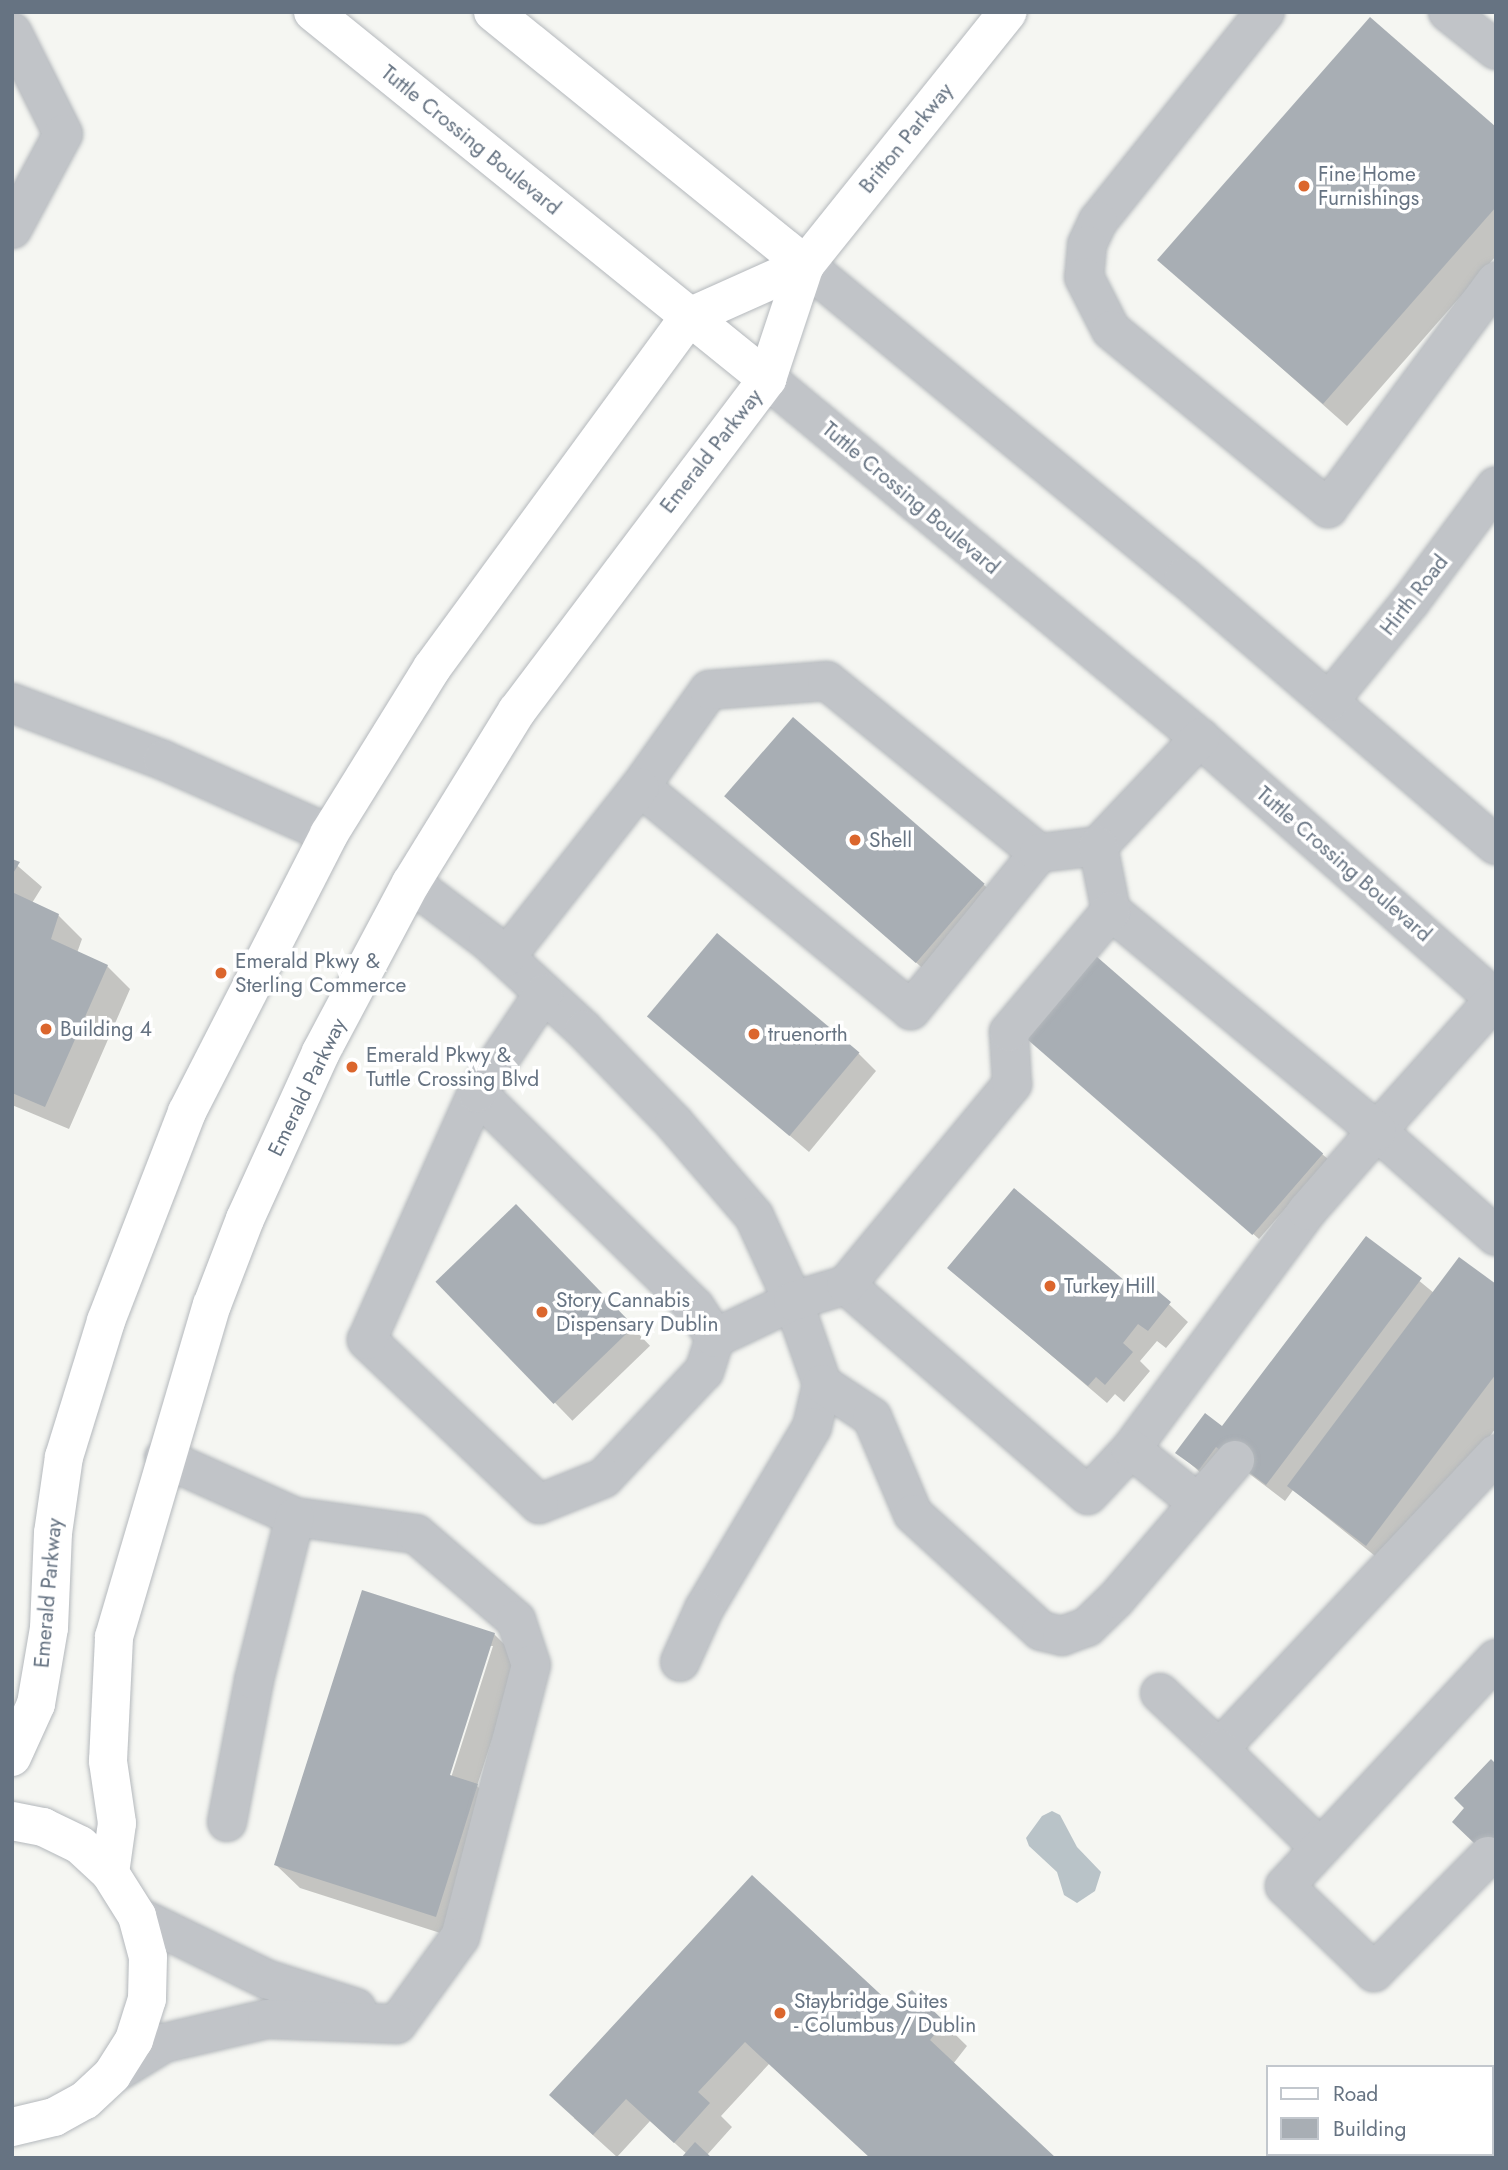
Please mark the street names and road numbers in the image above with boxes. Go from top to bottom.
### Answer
street label: Tuttle Crossing Boulevard [376,60,566,220]
street label: Britton Parkway [854,78,958,198]
street label: Emerald Parkway [655,384,767,518]
street label: Tuttle Crossing Boulevard [817,416,1005,580]
street label: Hirth Road [1375,550,1453,640]
street label: Tuttle Crossing Boulevard [1251,781,1437,947]
street label: Emerald Parkway [263,1014,351,1160]
street label: Emerald Parkway [29,1517,67,1669]

